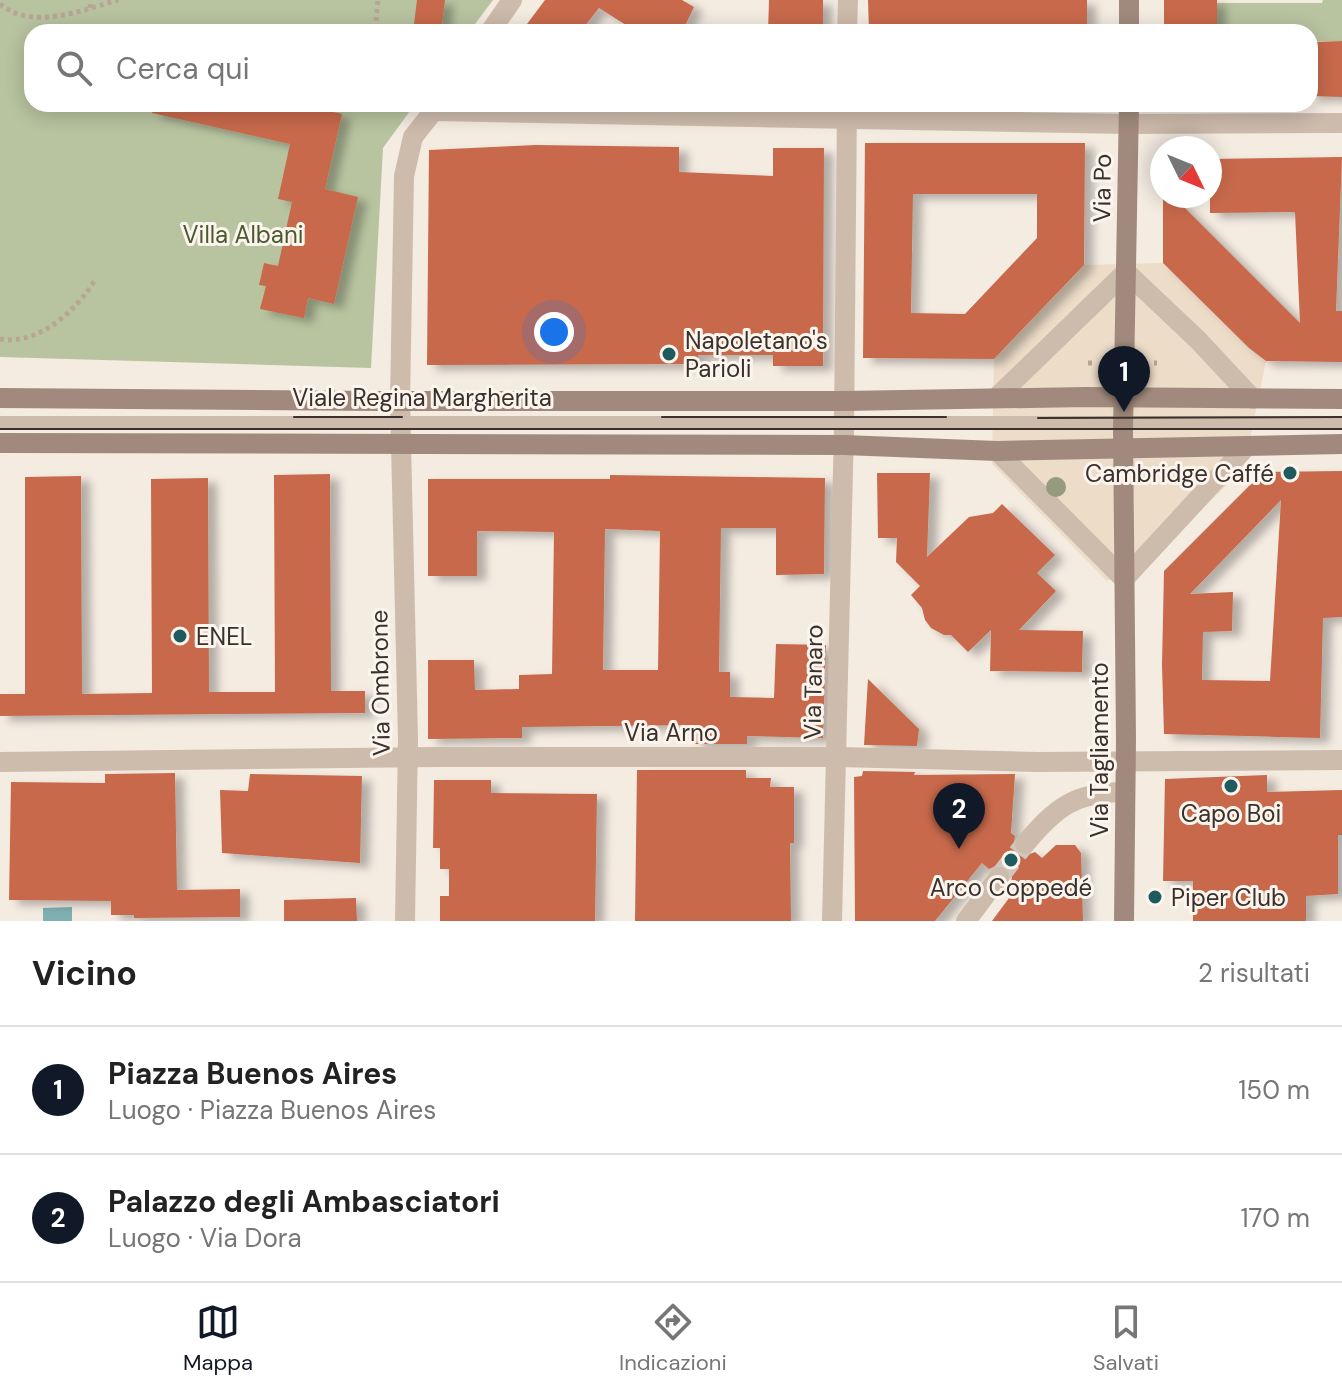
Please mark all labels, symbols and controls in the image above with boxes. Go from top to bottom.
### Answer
search box [24,24,1318,112]
icon: search [52,46,96,90]
text: Cerca qui [116,49,250,88]
north arrow [1150,136,1222,208]
street label: Via Po [1086,153,1118,223]
park label: Villa Albani [183,219,303,250]
your location [534,312,574,352]
place label: Napoletano's Parioli [685,325,828,384]
marker: Napoletano's Parioli [660,345,678,363]
pin: 1 [1098,346,1150,412]
street label: Viale Regina Margherita [292,382,552,413]
place label: Cambridge Caffé [1085,458,1274,489]
marker: Cambridge Caffé [1281,464,1299,482]
street label: Via Ombrone [363,610,397,756]
place label: ENEL [196,621,252,652]
street label: Via Tanaro [796,624,830,740]
marker: ENEL [171,627,189,645]
street label: Via Tagliamento [1084,662,1115,838]
street label: Via Arno [624,717,718,748]
marker: Capo Boi [1222,777,1240,795]
pin: 2 [933,783,985,849]
place label: Capo Boi [1181,798,1281,829]
marker: Arco Coppedé [1002,851,1020,869]
place label: Arco Coppedé [930,872,1092,903]
place label: Piper Club [1171,882,1286,913]
marker: Piper Club [1146,888,1164,906]
text: Vicino [32,951,137,996]
text: 2 risultati [1198,956,1310,990]
text: Piazza Buenos Aires [108,1054,397,1093]
text: 1 [53,1073,63,1107]
text: 150 m [1238,1073,1310,1107]
text: Luogo · Piazza Buenos Aires [108,1093,436,1127]
text: Palazzo degli Ambasciatori [108,1182,500,1221]
text: 2 [50,1201,66,1235]
text: 170 m [1241,1201,1310,1235]
text: Luogo · Via Dora [108,1221,302,1255]
tab: Mappa [183,1300,253,1377]
tab: Indicazioni [619,1300,727,1377]
tab: Salvati [1093,1300,1159,1377]

